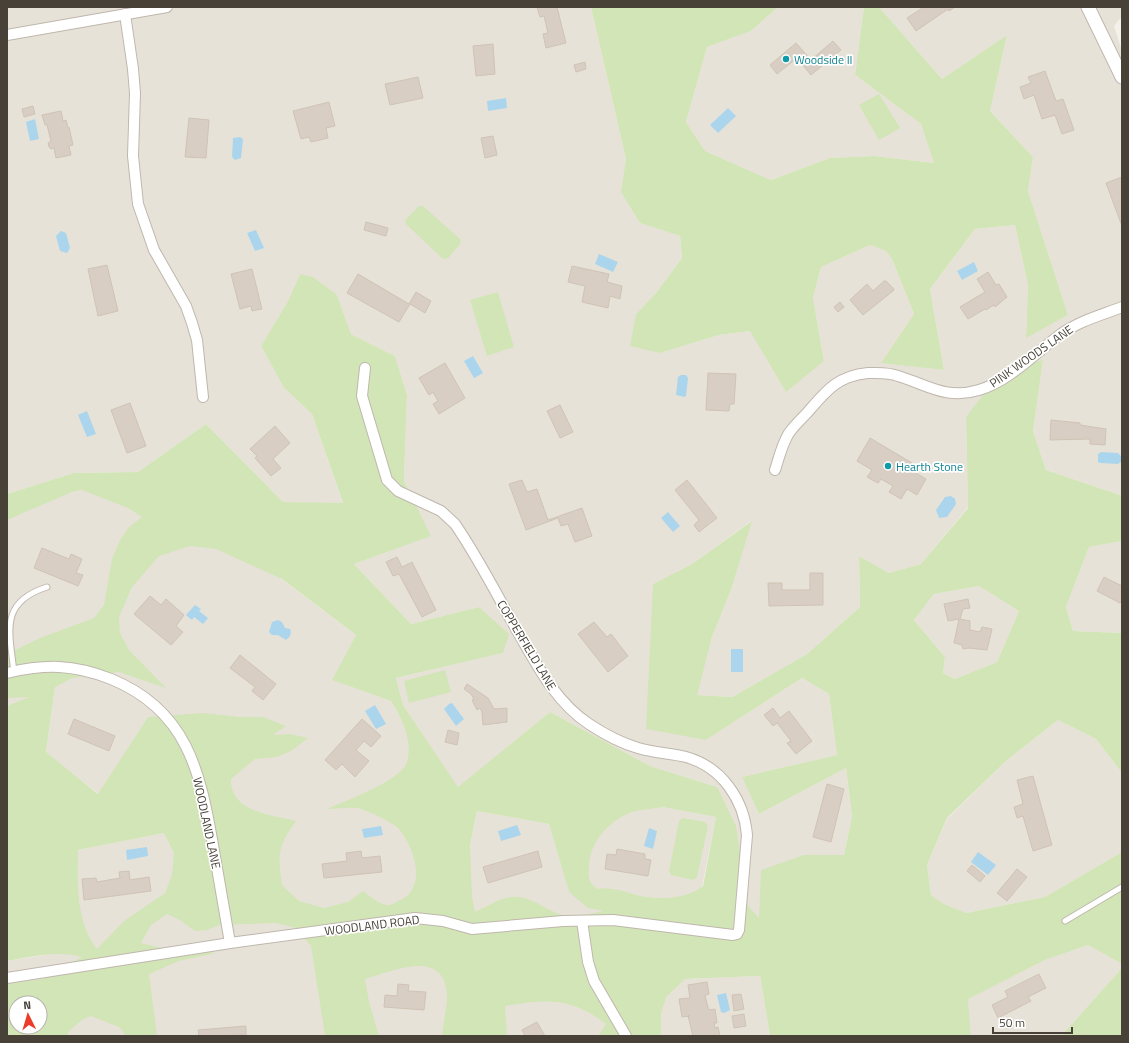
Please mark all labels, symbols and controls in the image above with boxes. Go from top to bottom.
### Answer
place label: Woodside II [794,50,853,69]
marker: Woodside II [781,54,791,64]
street label: PINK WOODS LANE [985,320,1077,392]
place label: Hearth Stone [896,457,963,476]
marker: Hearth Stone [883,461,893,471]
street label: COPPERFIELD LANE [493,596,562,694]
street label: WOODLAND LANE [188,775,226,871]
street label: WOODLAND ROAD [323,910,421,940]
north arrow [8,995,48,1035]
text: N [23,997,32,1013]
scale bar [993,1009,1072,1035]
text: 50 m [999,1013,1025,1032]

